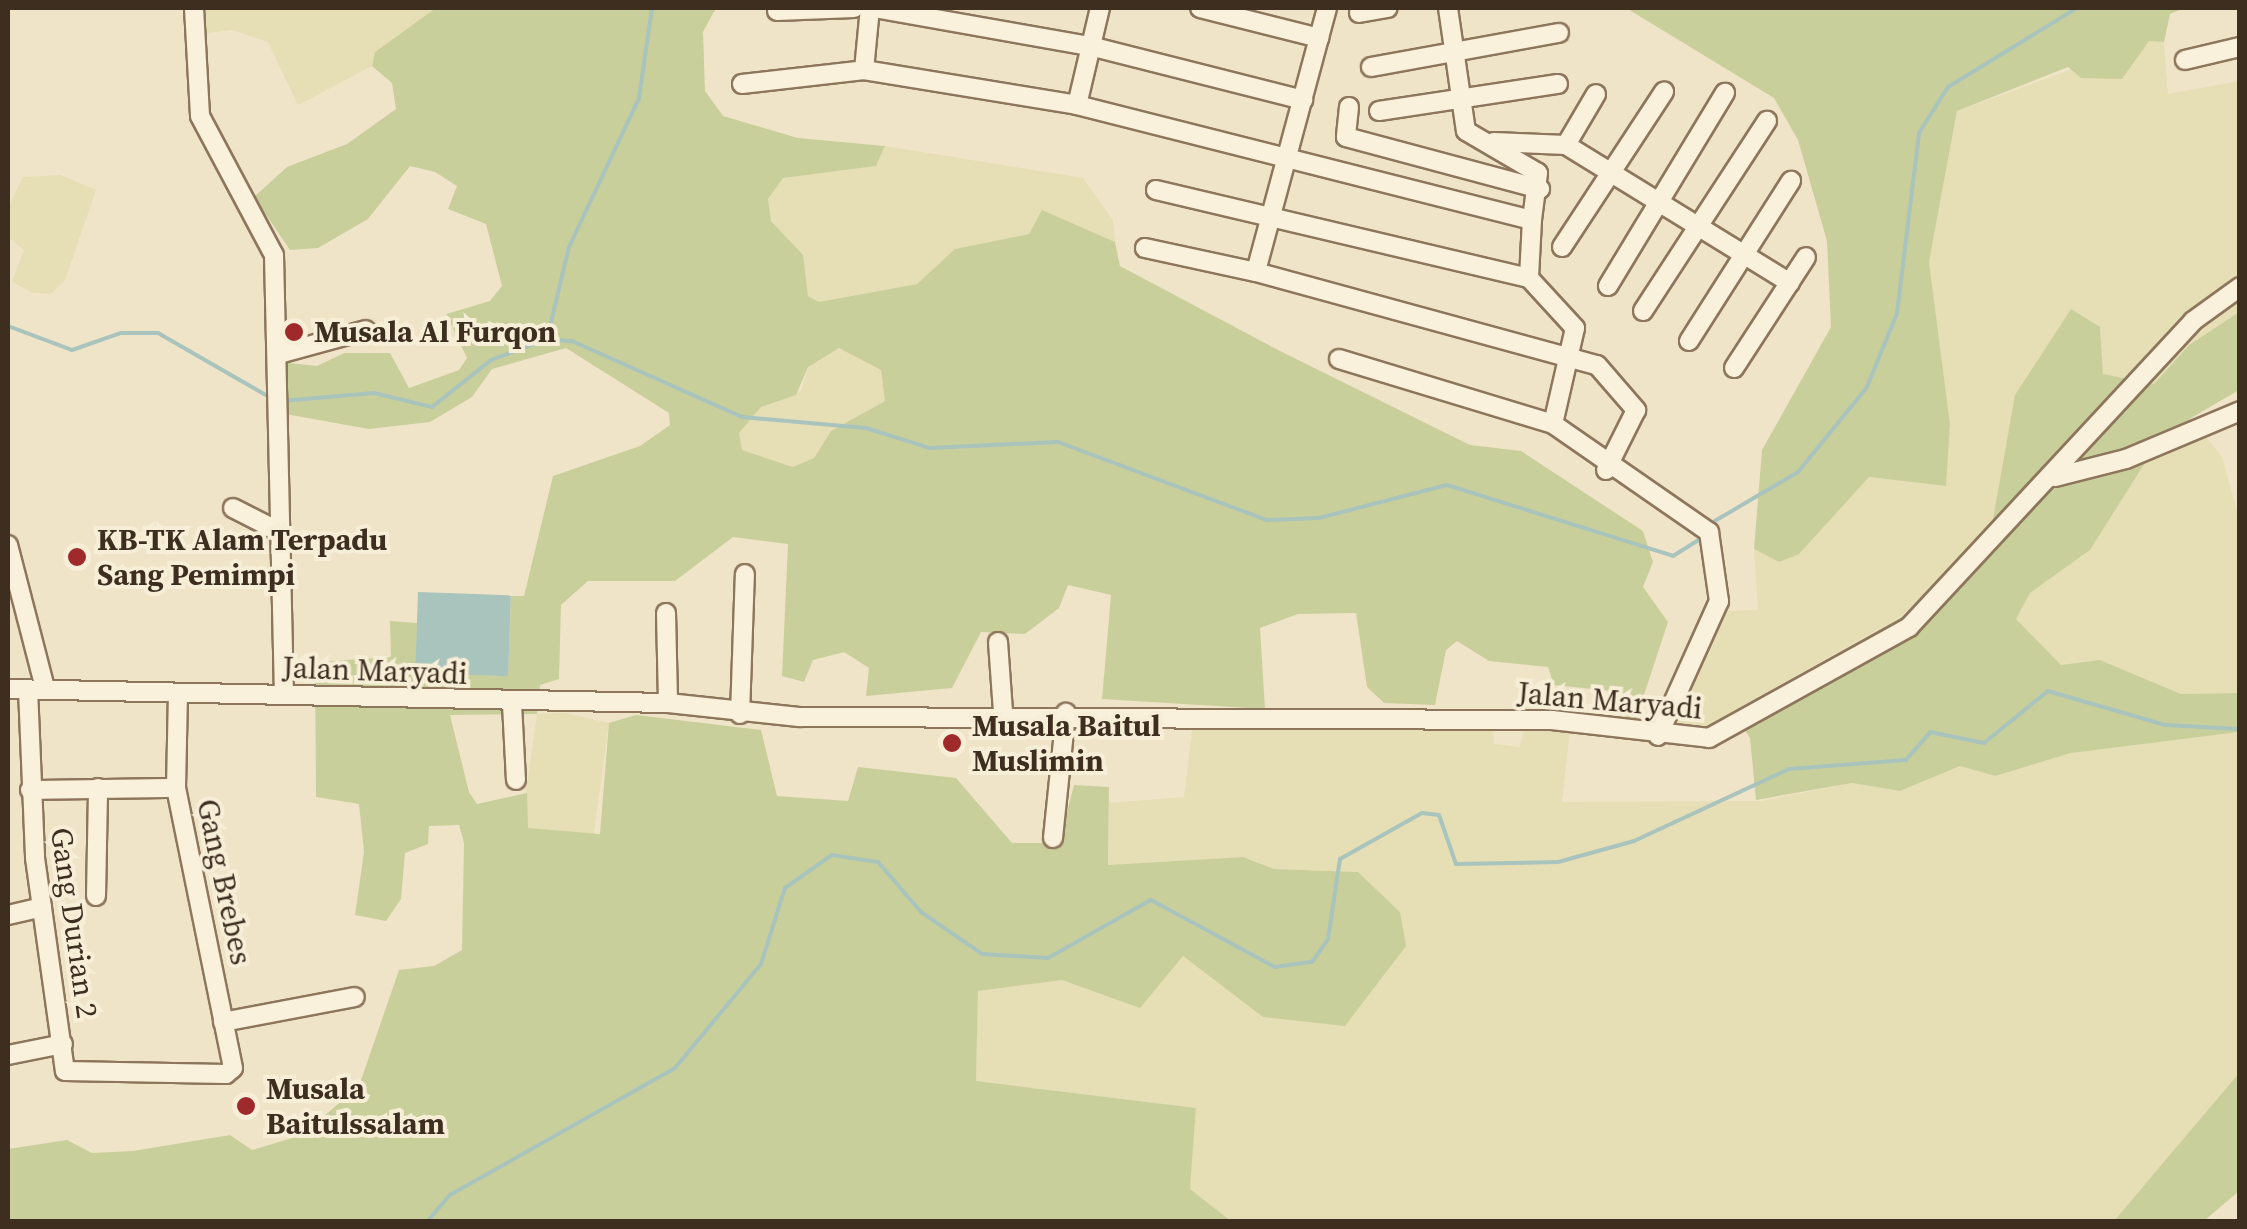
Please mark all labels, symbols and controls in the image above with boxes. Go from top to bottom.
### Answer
place label: Musala Al Furqon [314,314,556,350]
marker: Musala Al Furqon [283,321,305,343]
place label: KB-TK Alam Terpadu Sang Pemimpi [97,522,387,592]
marker: KB-TK Alam Terpadu Sang Pemimpi [66,546,88,568]
street label: Jalan Maryadi [282,650,468,692]
street label: Jalan Maryadi [1516,675,1704,727]
place label: Musala Baitul Muslimin [972,708,1161,778]
marker: Musala Baitul Muslimin [941,732,963,754]
street label: Gang Brebes [189,796,259,968]
street label: Gang Durian 2 [43,825,105,1021]
place label: Musala Baitulssalam [266,1071,445,1142]
marker: Musala Baitulssalam [235,1095,257,1117]

